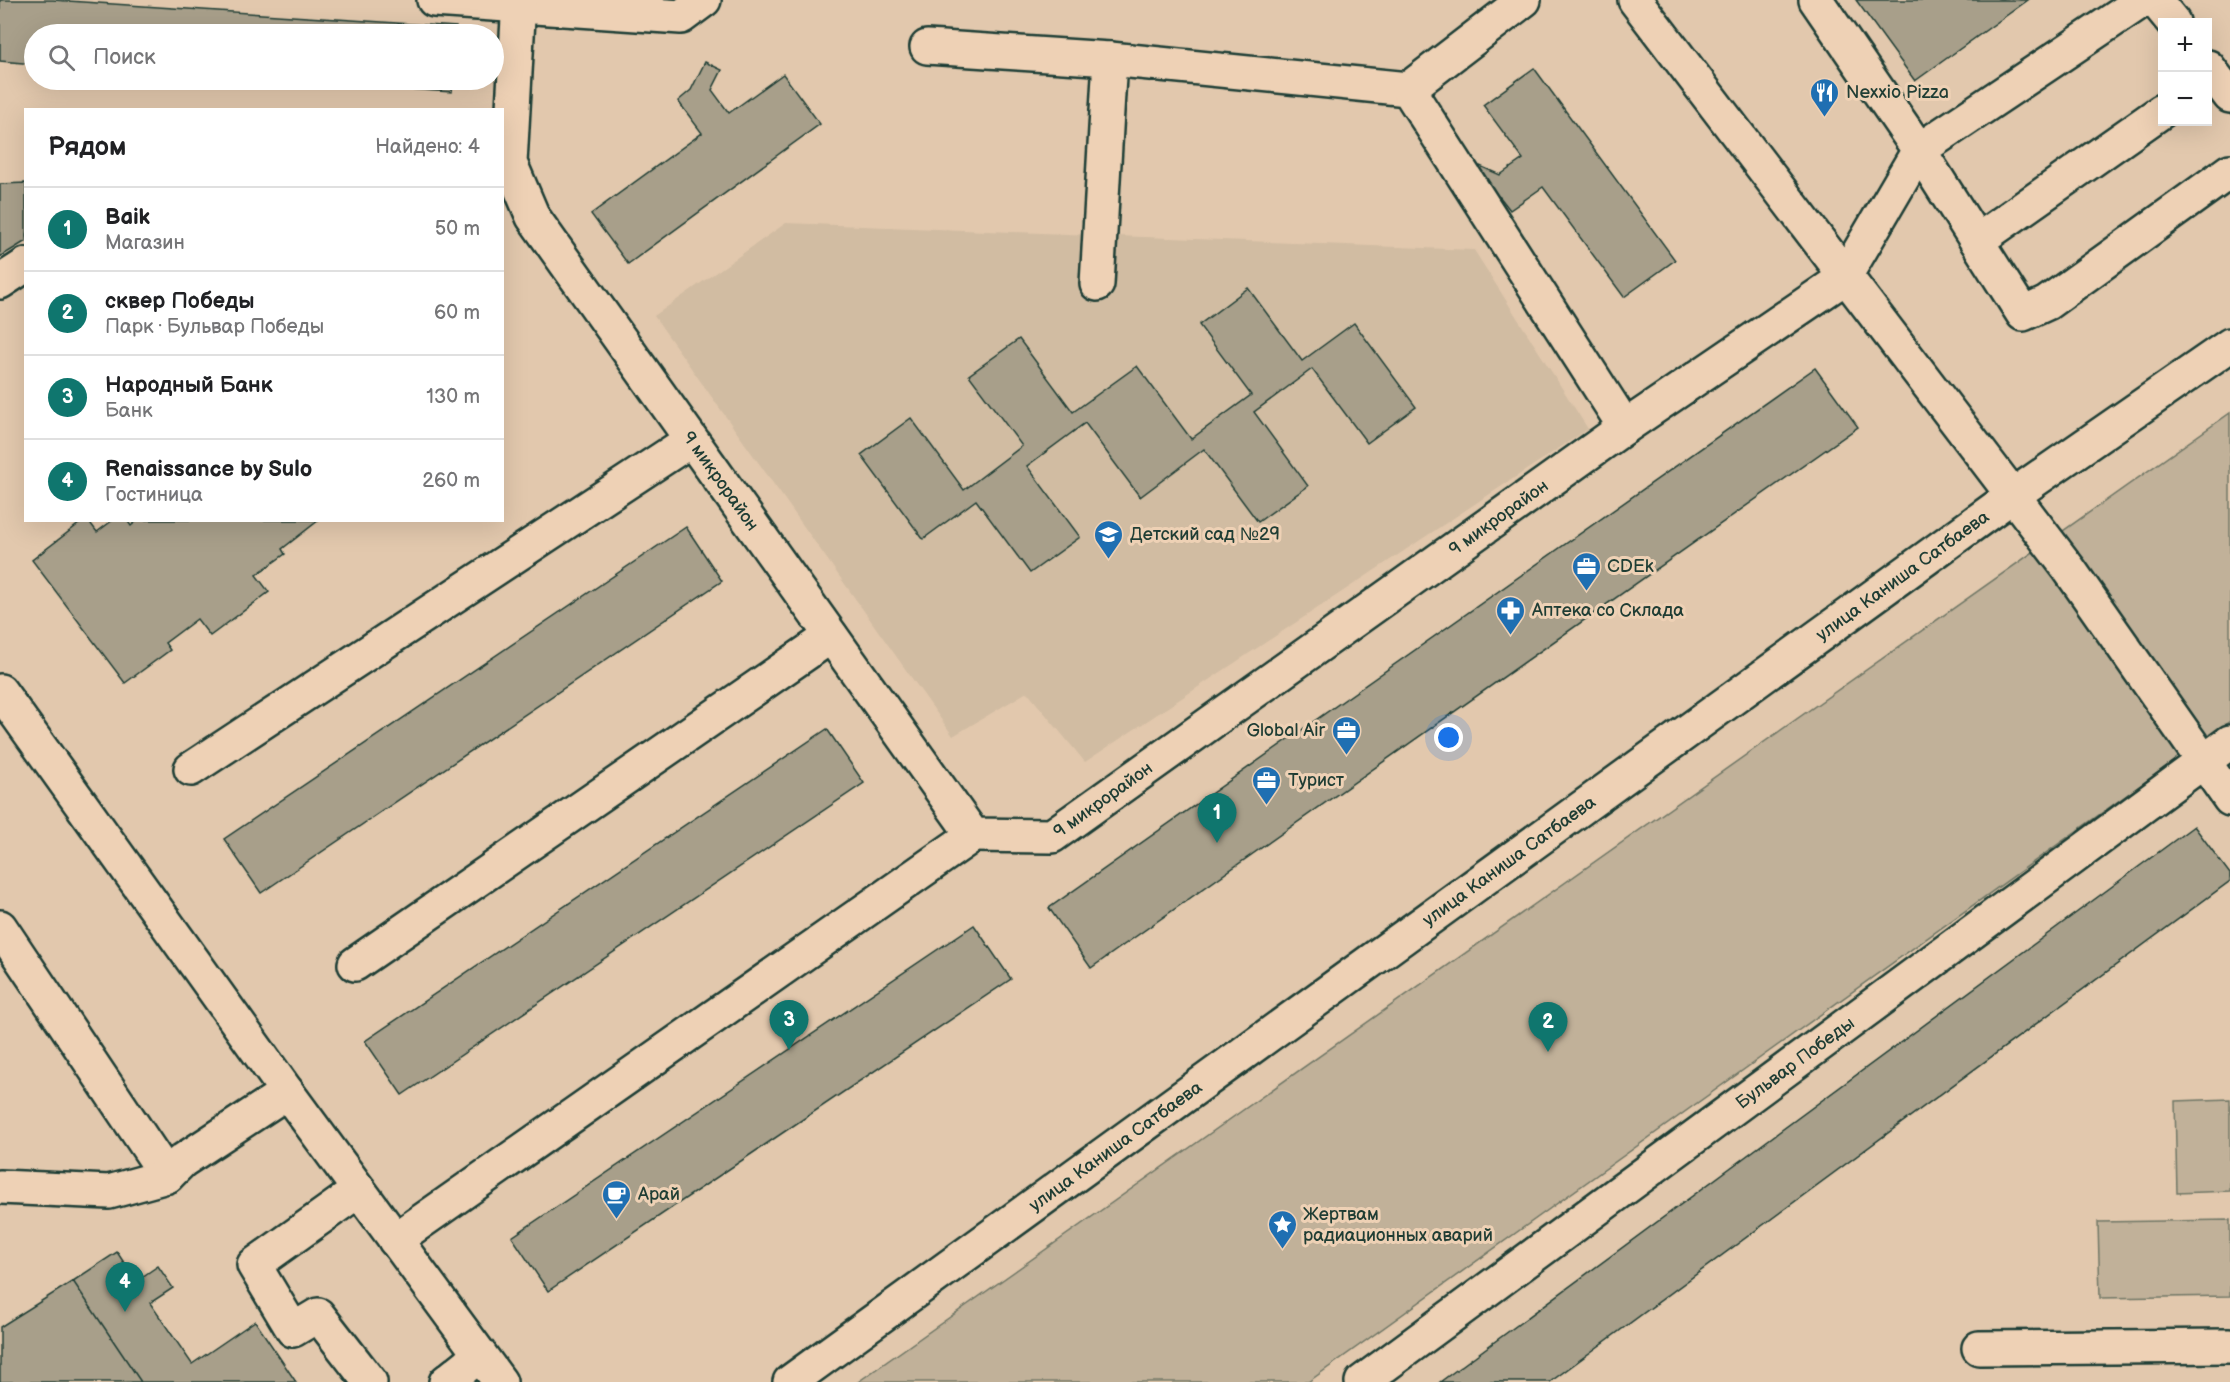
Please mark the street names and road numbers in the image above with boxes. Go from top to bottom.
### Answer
street label: 9 микрорайон [678,428,763,535]
street label: 9 микрорайон [1445,475,1552,560]
street label: улица Каниша Сатбаева [1812,506,1994,646]
street label: 9 микрорайон [1049,758,1157,843]
street label: улица Каниша Сатбаева [1419,791,1600,931]
street label: Бульвар Победы [1732,1013,1859,1114]
street label: улица Каниша Сатбаева [1025,1077,1207,1216]

